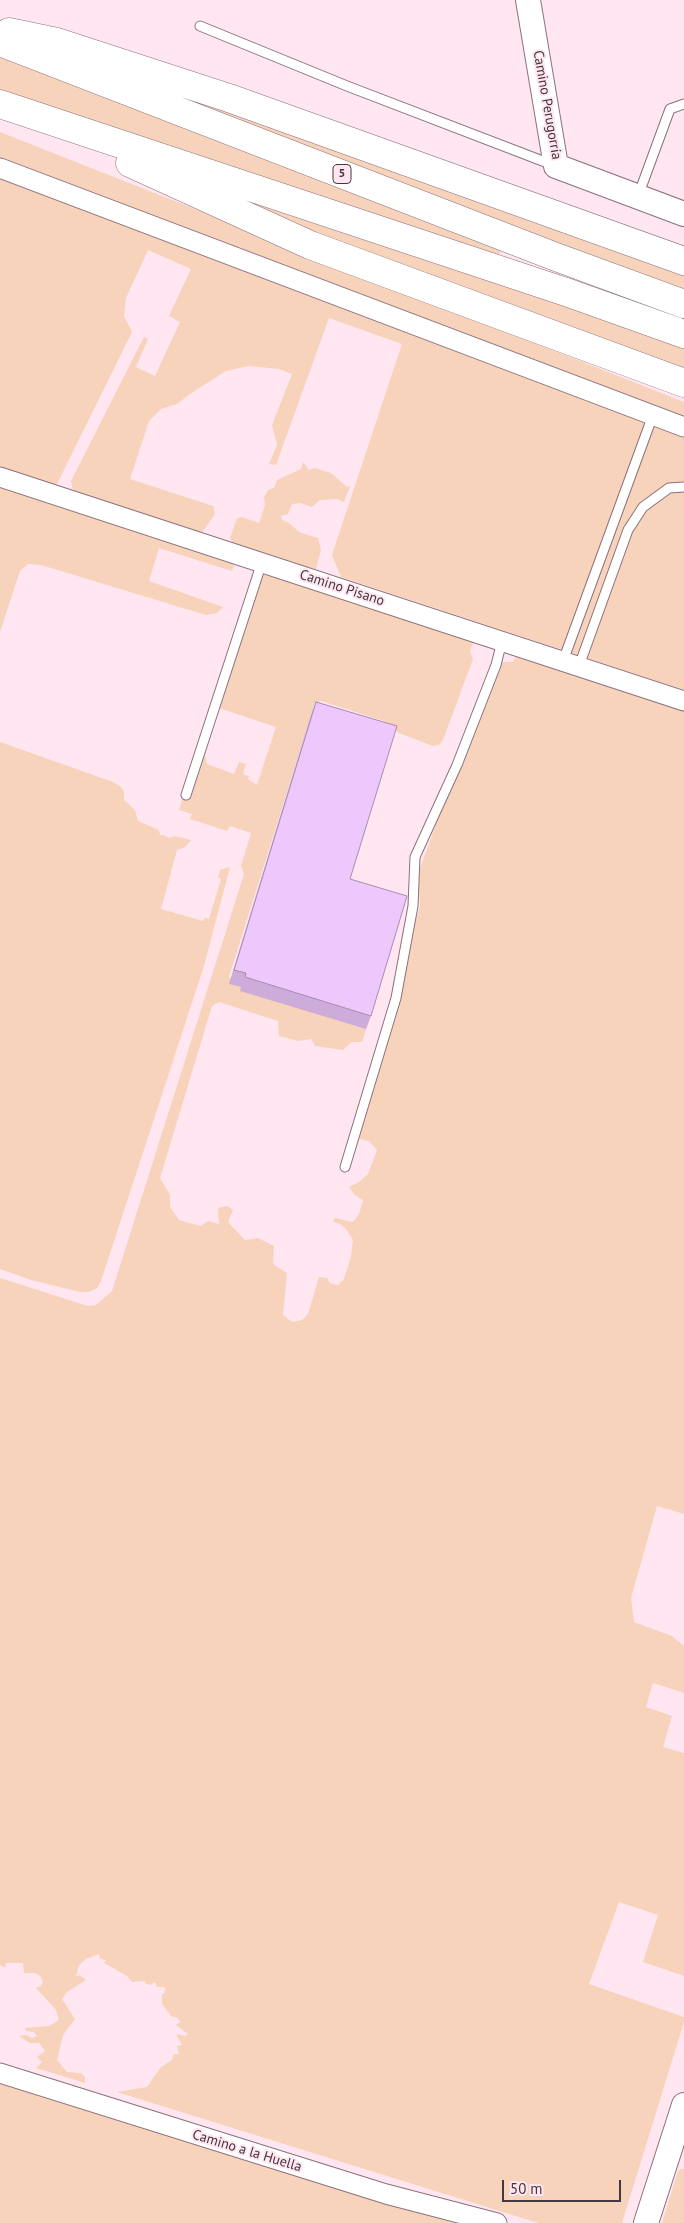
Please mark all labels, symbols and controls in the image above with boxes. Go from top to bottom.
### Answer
street label: Camino Perugorría [529,49,565,161]
road number: 5 [333,164,351,183]
street label: Camino Pisano [297,566,387,610]
street label: Camino a la Huella [190,2126,304,2176]
scale bar [504,2170,623,2202]
text: 50 m [510,2179,543,2198]

